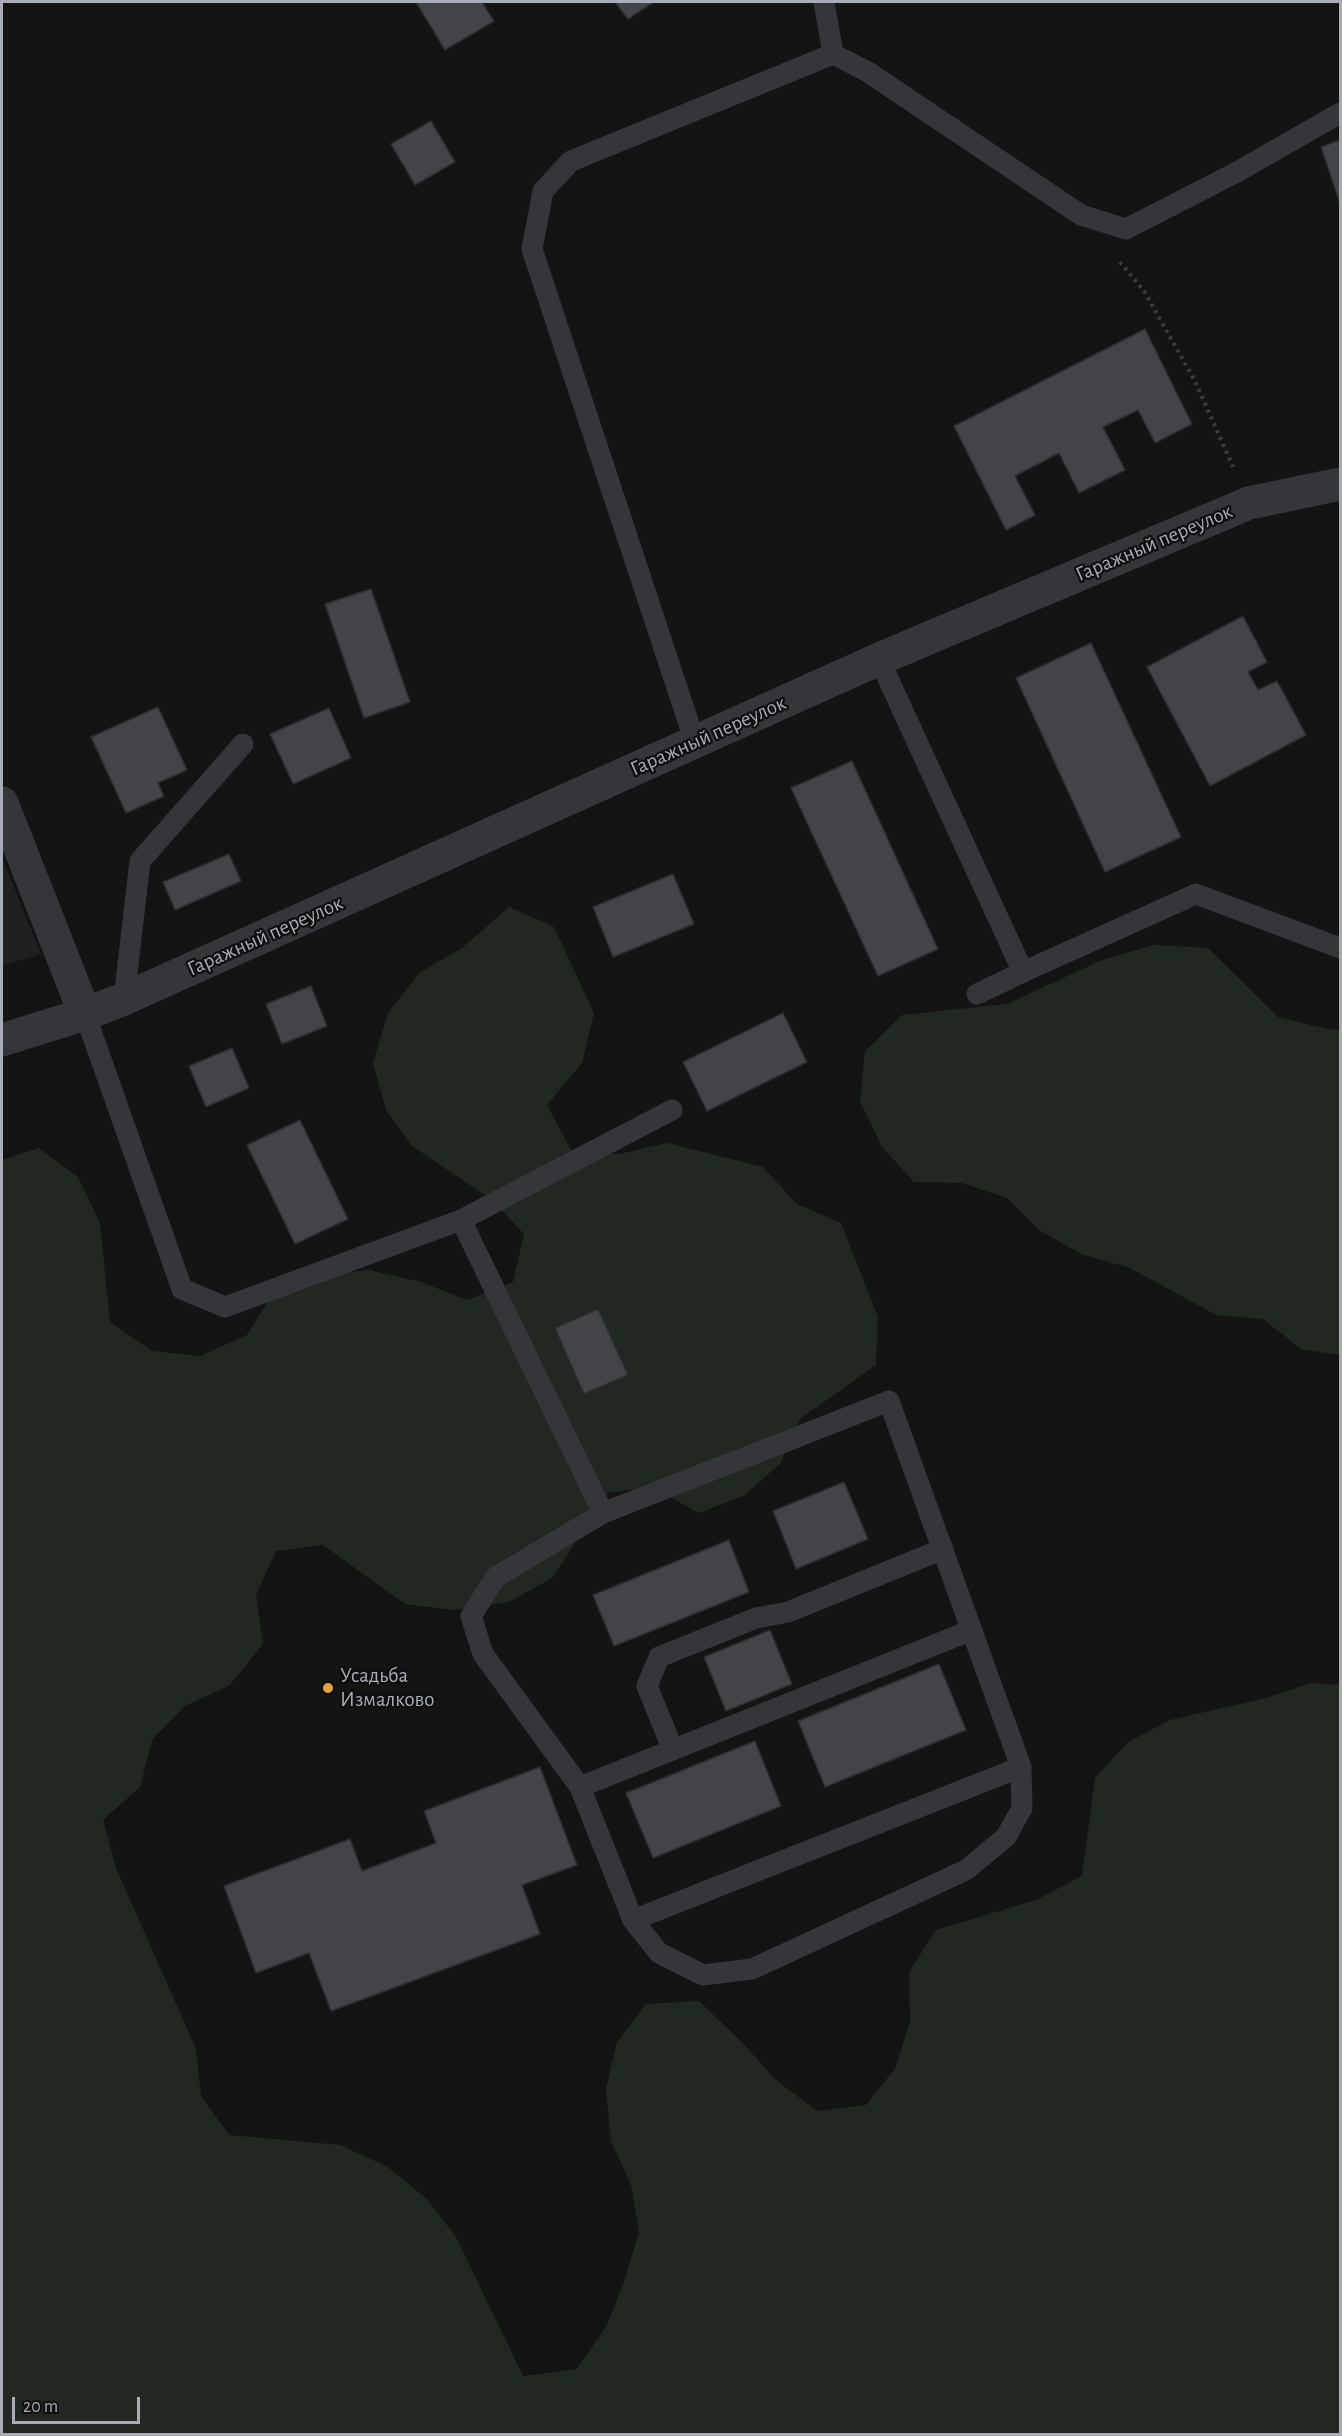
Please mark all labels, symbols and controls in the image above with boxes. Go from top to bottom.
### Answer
street label: Гаражный переулок [1072,499,1236,587]
street label: Гаражный переулок [626,690,790,782]
street label: Гаражный переулок [183,890,347,982]
place label: Усадьба Измалково [340,1663,434,1713]
marker: Усадьба Измалково [321,1681,335,1695]
scale bar [15,2385,142,2423]
text: 20 m [23,2398,58,2416]

